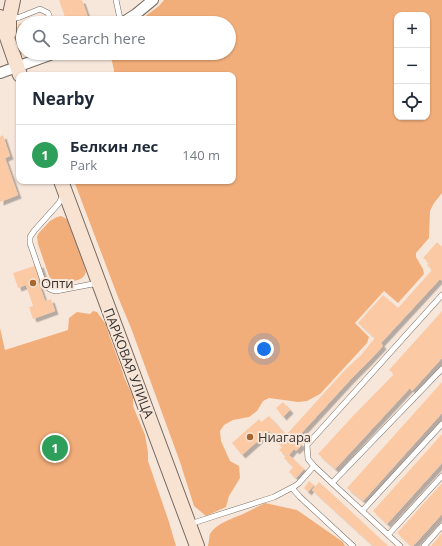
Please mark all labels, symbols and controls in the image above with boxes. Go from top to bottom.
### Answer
map controls [394,12,430,120]
button: + [394,12,430,48]
search box [16,16,236,60]
icon: search [30,27,52,49]
text: Search here [62,28,146,48]
button: − [394,48,430,84]
button: locate [394,84,430,120]
text: Nearby [32,87,94,110]
text: Белкин лес [70,136,158,156]
text: 1 [41,146,49,164]
text: 140 m [182,146,220,164]
text: Park [70,156,97,174]
place label: Опти [41,274,74,292]
marker: Опти [28,278,38,288]
street label: ПАРКОВАЯ УЛИЦА [100,305,159,421]
your location [254,339,274,359]
place label: Ниагара [258,428,311,446]
marker: Ниагара [245,432,255,442]
pin: 1 [42,433,68,463]

